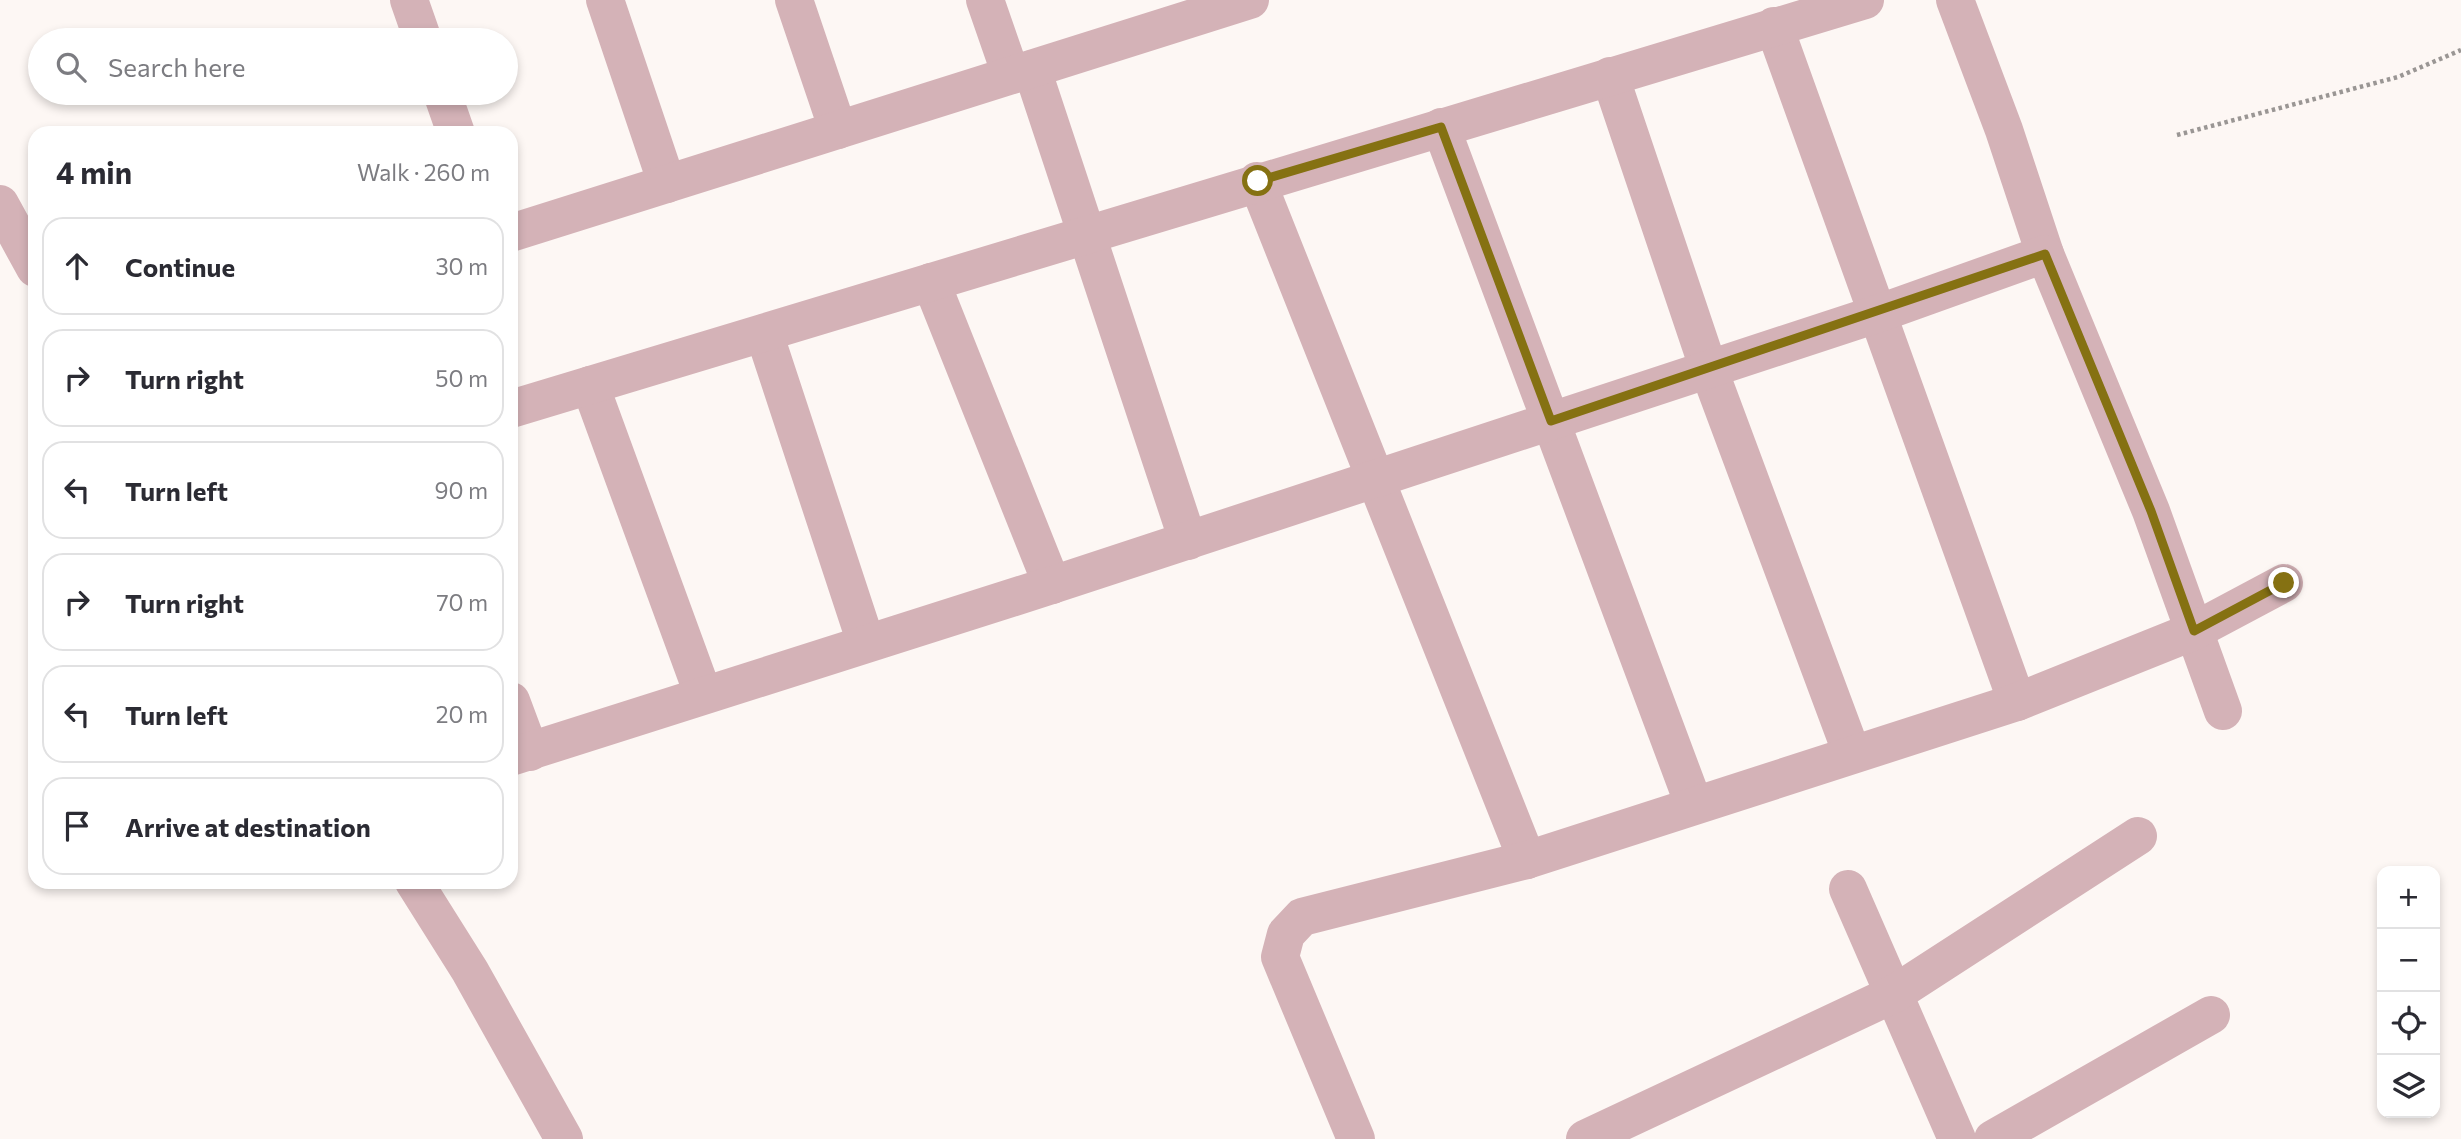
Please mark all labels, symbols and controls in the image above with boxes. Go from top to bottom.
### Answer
search box [28,28,518,105]
icon: search [52,48,90,86]
text: Search here [108,51,246,82]
text: 4 min [56,153,132,190]
text: Walk · 260 m [357,158,490,186]
route start [1242,165,1273,196]
icon: ahead [58,247,96,285]
text: Continue [125,251,235,282]
text: 30 m [435,252,488,280]
icon: right [58,359,96,397]
text: Turn right [125,363,244,394]
text: 50 m [435,364,488,392]
icon: left [58,471,96,509]
text: Turn left [125,475,228,506]
text: 90 m [435,476,488,504]
route end [2268,567,2299,598]
icon: right [58,583,96,621]
text: Turn right [125,587,244,618]
text: 70 m [436,588,488,616]
icon: left [58,695,96,733]
text: Turn left [125,699,228,730]
text: 20 m [436,700,488,728]
icon: arrive [58,807,96,845]
text: Arrive at destination [125,811,371,842]
map controls [2377,866,2440,1118]
button: + [2377,866,2440,929]
button: − [2377,929,2440,992]
button: locate [2377,992,2440,1055]
button: layers [2377,1055,2440,1118]

